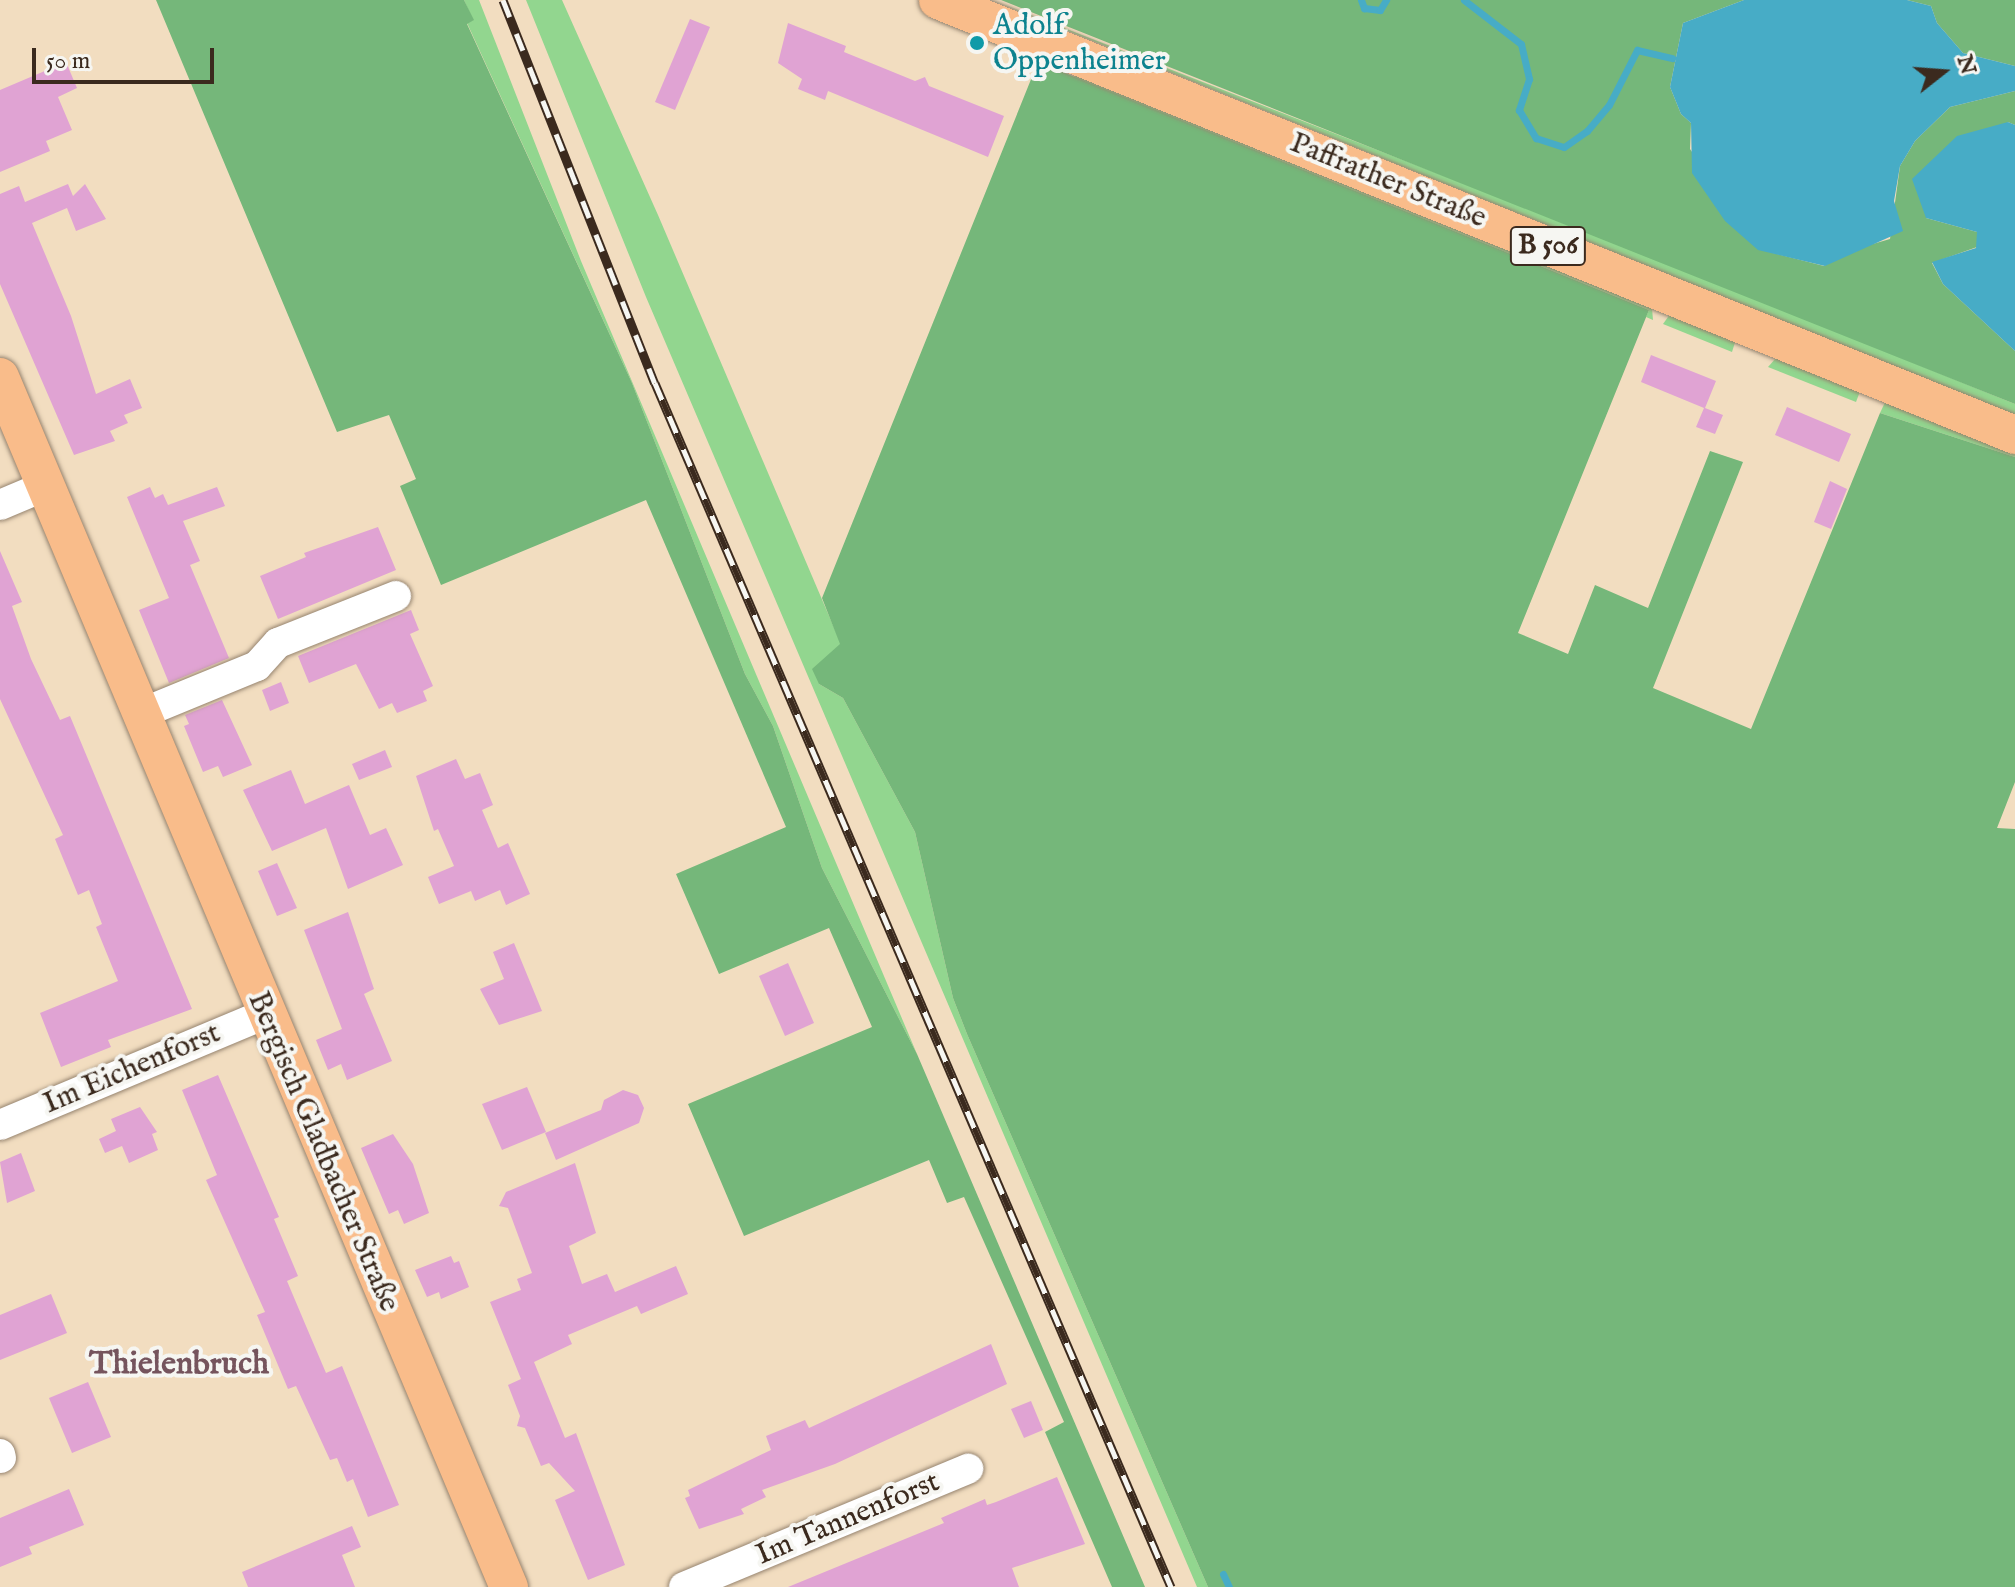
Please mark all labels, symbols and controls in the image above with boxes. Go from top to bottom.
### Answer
place label: Adolf Oppenheimer [993,8,1166,78]
scale bar [36,32,218,82]
north arrow [1903,32,1983,112]
marker: Adolf Oppenheimer [968,34,986,52]
text: 50 m [46,46,90,77]
text: N [1950,52,1982,78]
street label: Paffrather Straße [1285,125,1491,237]
road number: B 506 [1508,222,1588,270]
street label: Bergisch Gladbacher Straße [239,987,407,1317]
street label: Im Eichenforst [38,1016,226,1122]
district label: Thielenbruch [89,1346,269,1384]
street label: Im Tannenforst [751,1464,945,1574]

